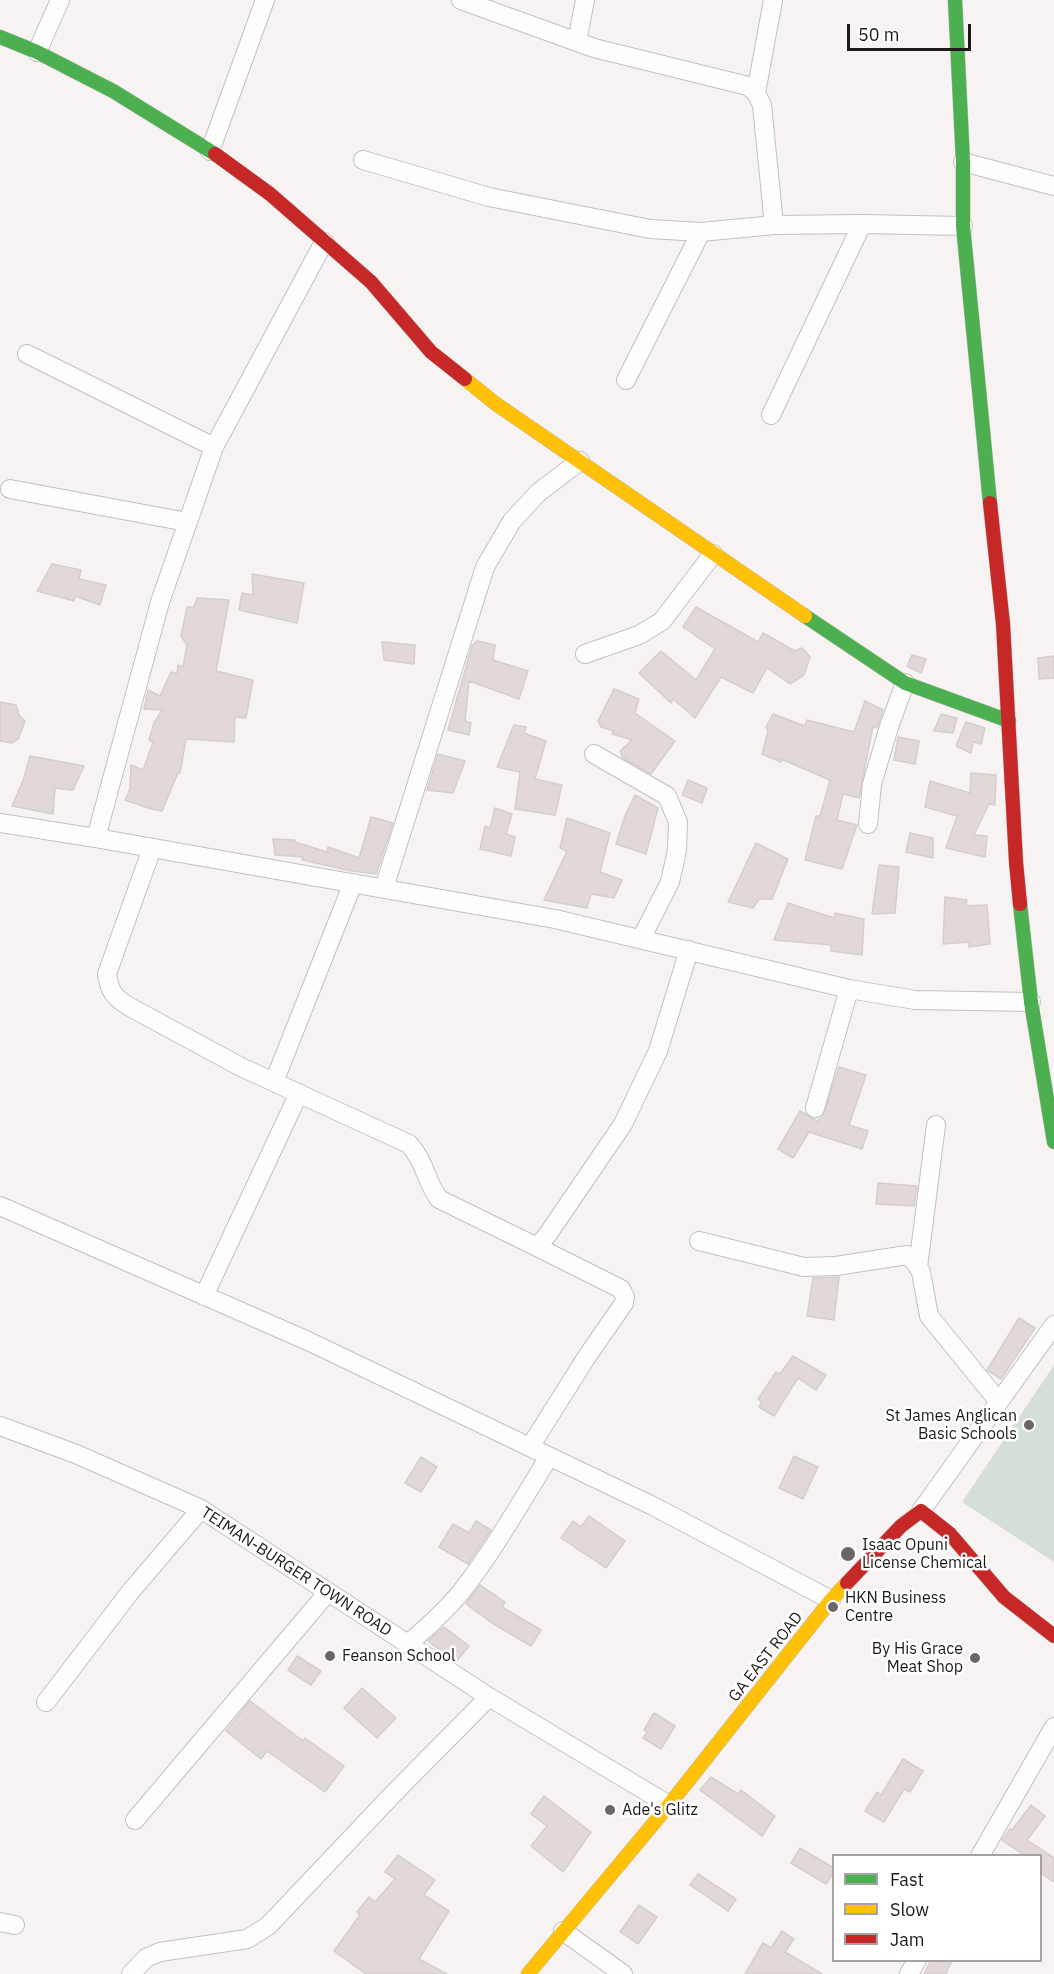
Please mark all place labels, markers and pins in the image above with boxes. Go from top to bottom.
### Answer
place label: St James Anglican Basic Schools [885,1406,1017,1444]
marker: St James Anglican Basic Schools [1022,1418,1036,1432]
place label: Isaac Opuni License Chemical [862,1535,987,1573]
marker: Isaac Opuni License Chemical [839,1545,857,1563]
place label: HKN Business Centre [845,1588,946,1626]
marker: HKN Business Centre [826,1600,840,1614]
place label: By His Grace Meat Shop [872,1639,963,1677]
place label: Feanson School [342,1646,455,1666]
marker: Feanson School [323,1649,337,1663]
marker: By His Grace Meat Shop [968,1651,982,1665]
place label: Ade's Glitz [622,1800,698,1820]
marker: Ade's Glitz [603,1803,617,1817]

